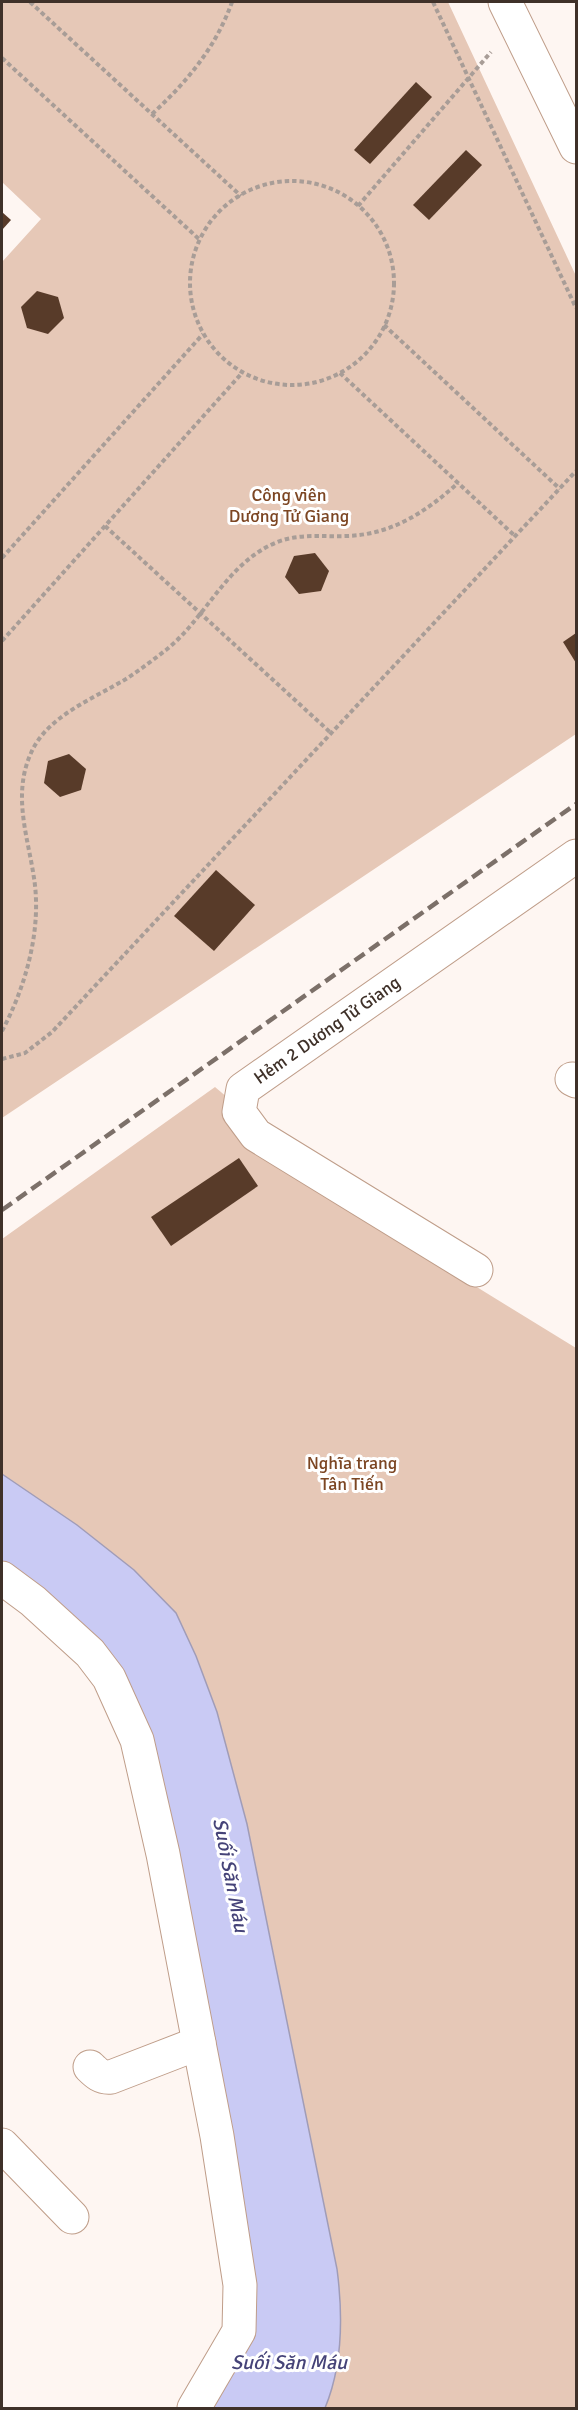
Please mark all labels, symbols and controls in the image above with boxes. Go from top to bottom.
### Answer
park label: Công viên Dương Tử Giang [229,484,349,527]
street label: Hẻm 2 Dương Tử Giang [250,971,404,1089]
park label: Nghĩa trang Tân Tiến [307,1452,397,1495]
water label: Suối Săn Máu [207,1816,254,1935]
water label: Suối Săn Máu [231,2350,348,2375]

